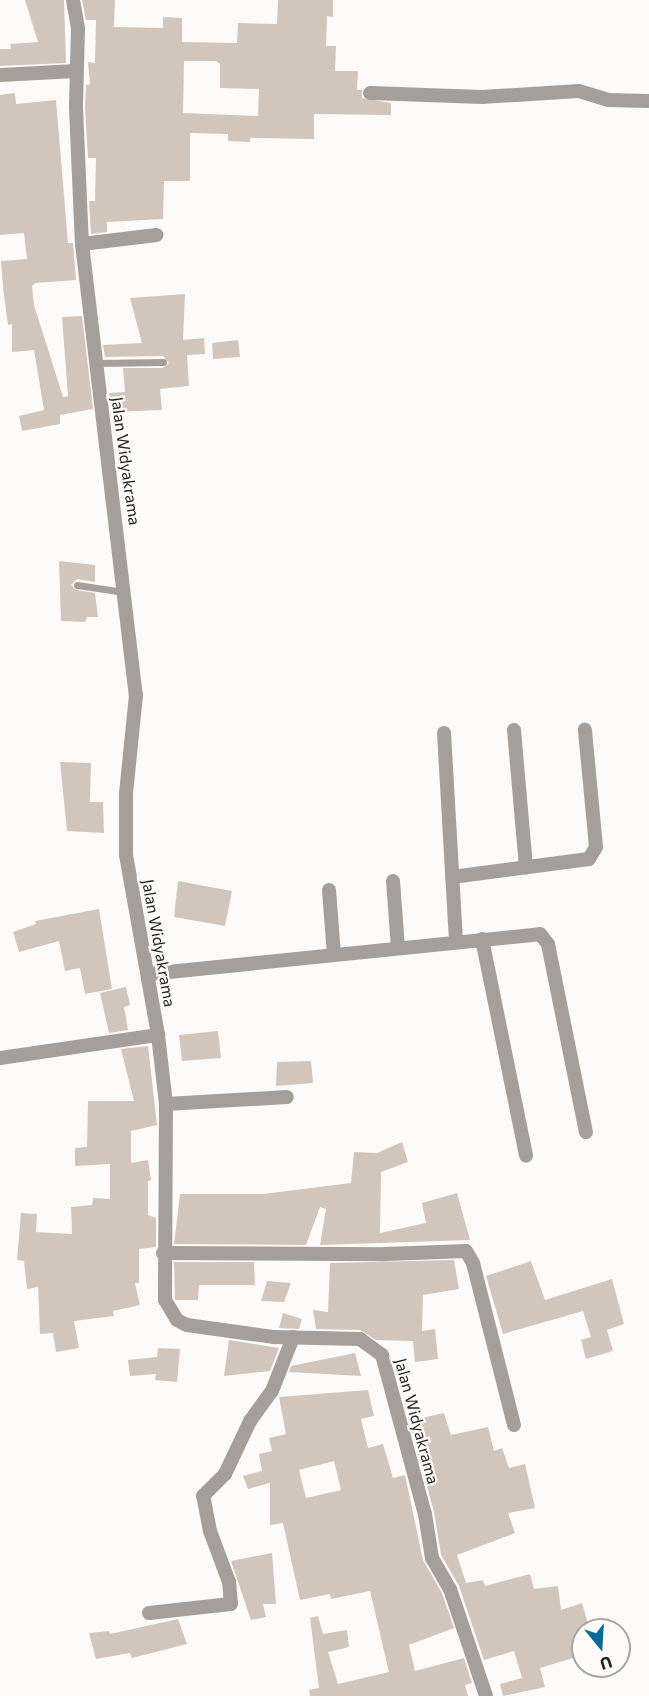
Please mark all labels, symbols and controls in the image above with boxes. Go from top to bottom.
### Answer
street label: Jalan Widyakrama [107,396,145,526]
street label: Jalan Widyakrama [138,878,180,1008]
street label: Jalan Widyakrama [391,1356,443,1486]
north arrow [571,1618,631,1678]
text: U [598,1653,615,1675]

